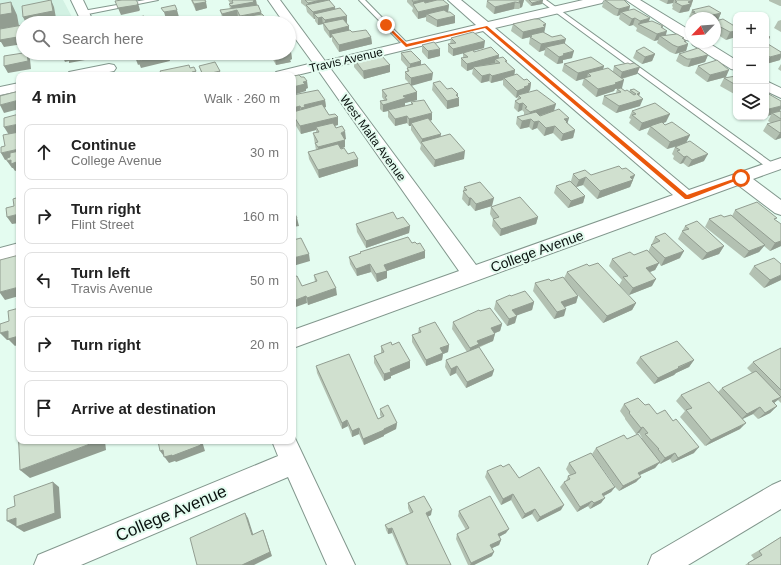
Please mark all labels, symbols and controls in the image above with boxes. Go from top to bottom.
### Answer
north arrow [685,12,721,48]
map controls [733,12,769,120]
button: + [733,12,769,48]
search box [16,16,296,60]
route end [377,16,395,34]
icon: search [30,27,52,49]
text: Search here [62,30,144,47]
street label: Travis Avenue [308,45,385,75]
button: − [733,48,769,84]
button: layers [733,84,769,120]
text: 4 min [32,88,76,107]
text: Walk · 260 m [204,91,280,106]
street label: West Malta Avenue [337,92,409,184]
text: Continue [71,136,136,153]
icon: ahead [33,141,55,163]
text: 30 m [250,145,279,160]
text: College Avenue [71,153,162,168]
route start [732,169,750,187]
text: Turn right [71,200,141,217]
icon: right [33,205,55,227]
text: 160 m [243,209,279,224]
text: Flint Street [71,217,134,232]
street label: College Avenue [488,227,586,275]
text: Turn left [71,264,130,281]
icon: left [33,269,55,291]
text: 50 m [250,273,279,288]
text: Travis Avenue [71,281,153,296]
icon: right [33,333,55,355]
text: Turn right [71,336,141,353]
text: 20 m [250,337,279,352]
icon: arrive [33,397,55,419]
text: Arrive at destination [71,400,216,417]
street label: College Avenue [113,482,230,545]

